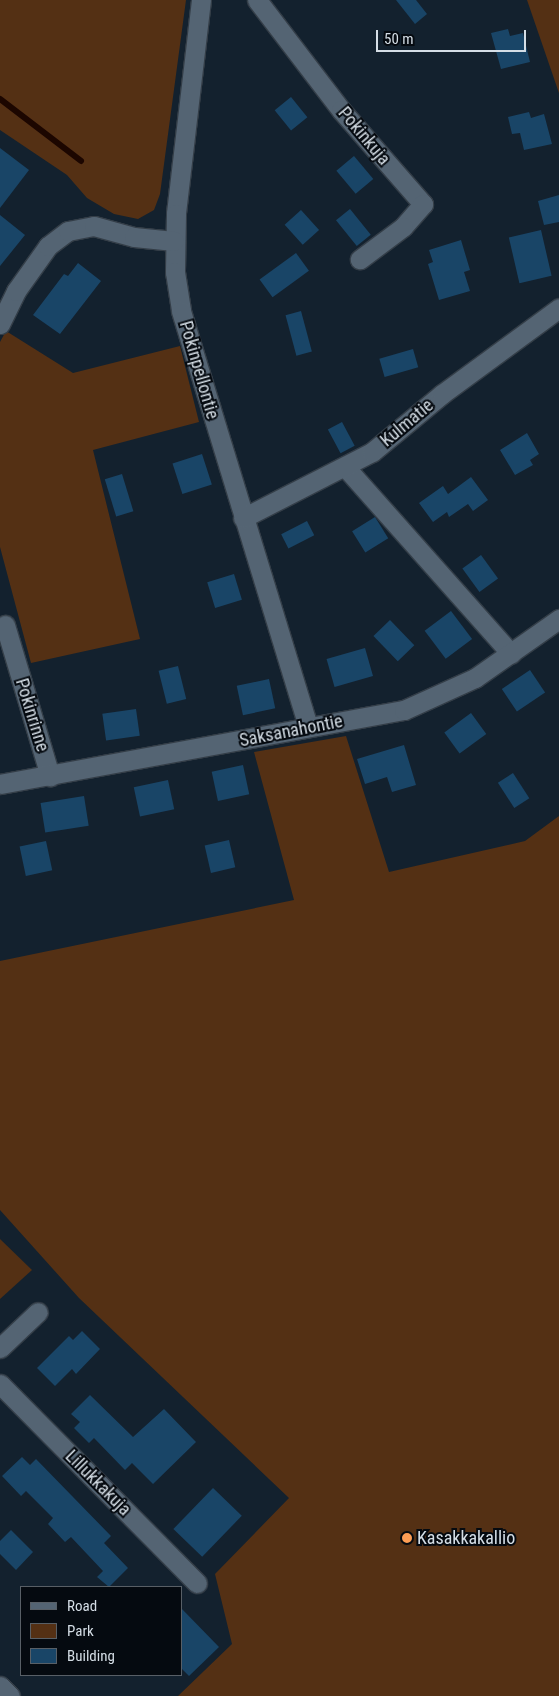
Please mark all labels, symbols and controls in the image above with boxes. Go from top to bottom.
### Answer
scale bar [379,20,529,52]
text: 50 m [384,30,414,48]
street label: Pokinkuja [333,103,395,169]
street label: Pokinpellontie [175,318,223,422]
street label: Kulmatie [376,395,438,451]
street label: Pokinrinne [11,676,53,754]
street label: Saksanahontie [238,710,344,752]
street label: Lillukkakuja [61,1446,135,1520]
place label: Kasakkakallio [417,1527,515,1549]
marker: Kasakkakallio [401,1532,413,1544]
legend [20,1586,182,1676]
text: Road [67,1597,97,1615]
text: Park [67,1622,94,1640]
text: Building [67,1647,115,1665]

